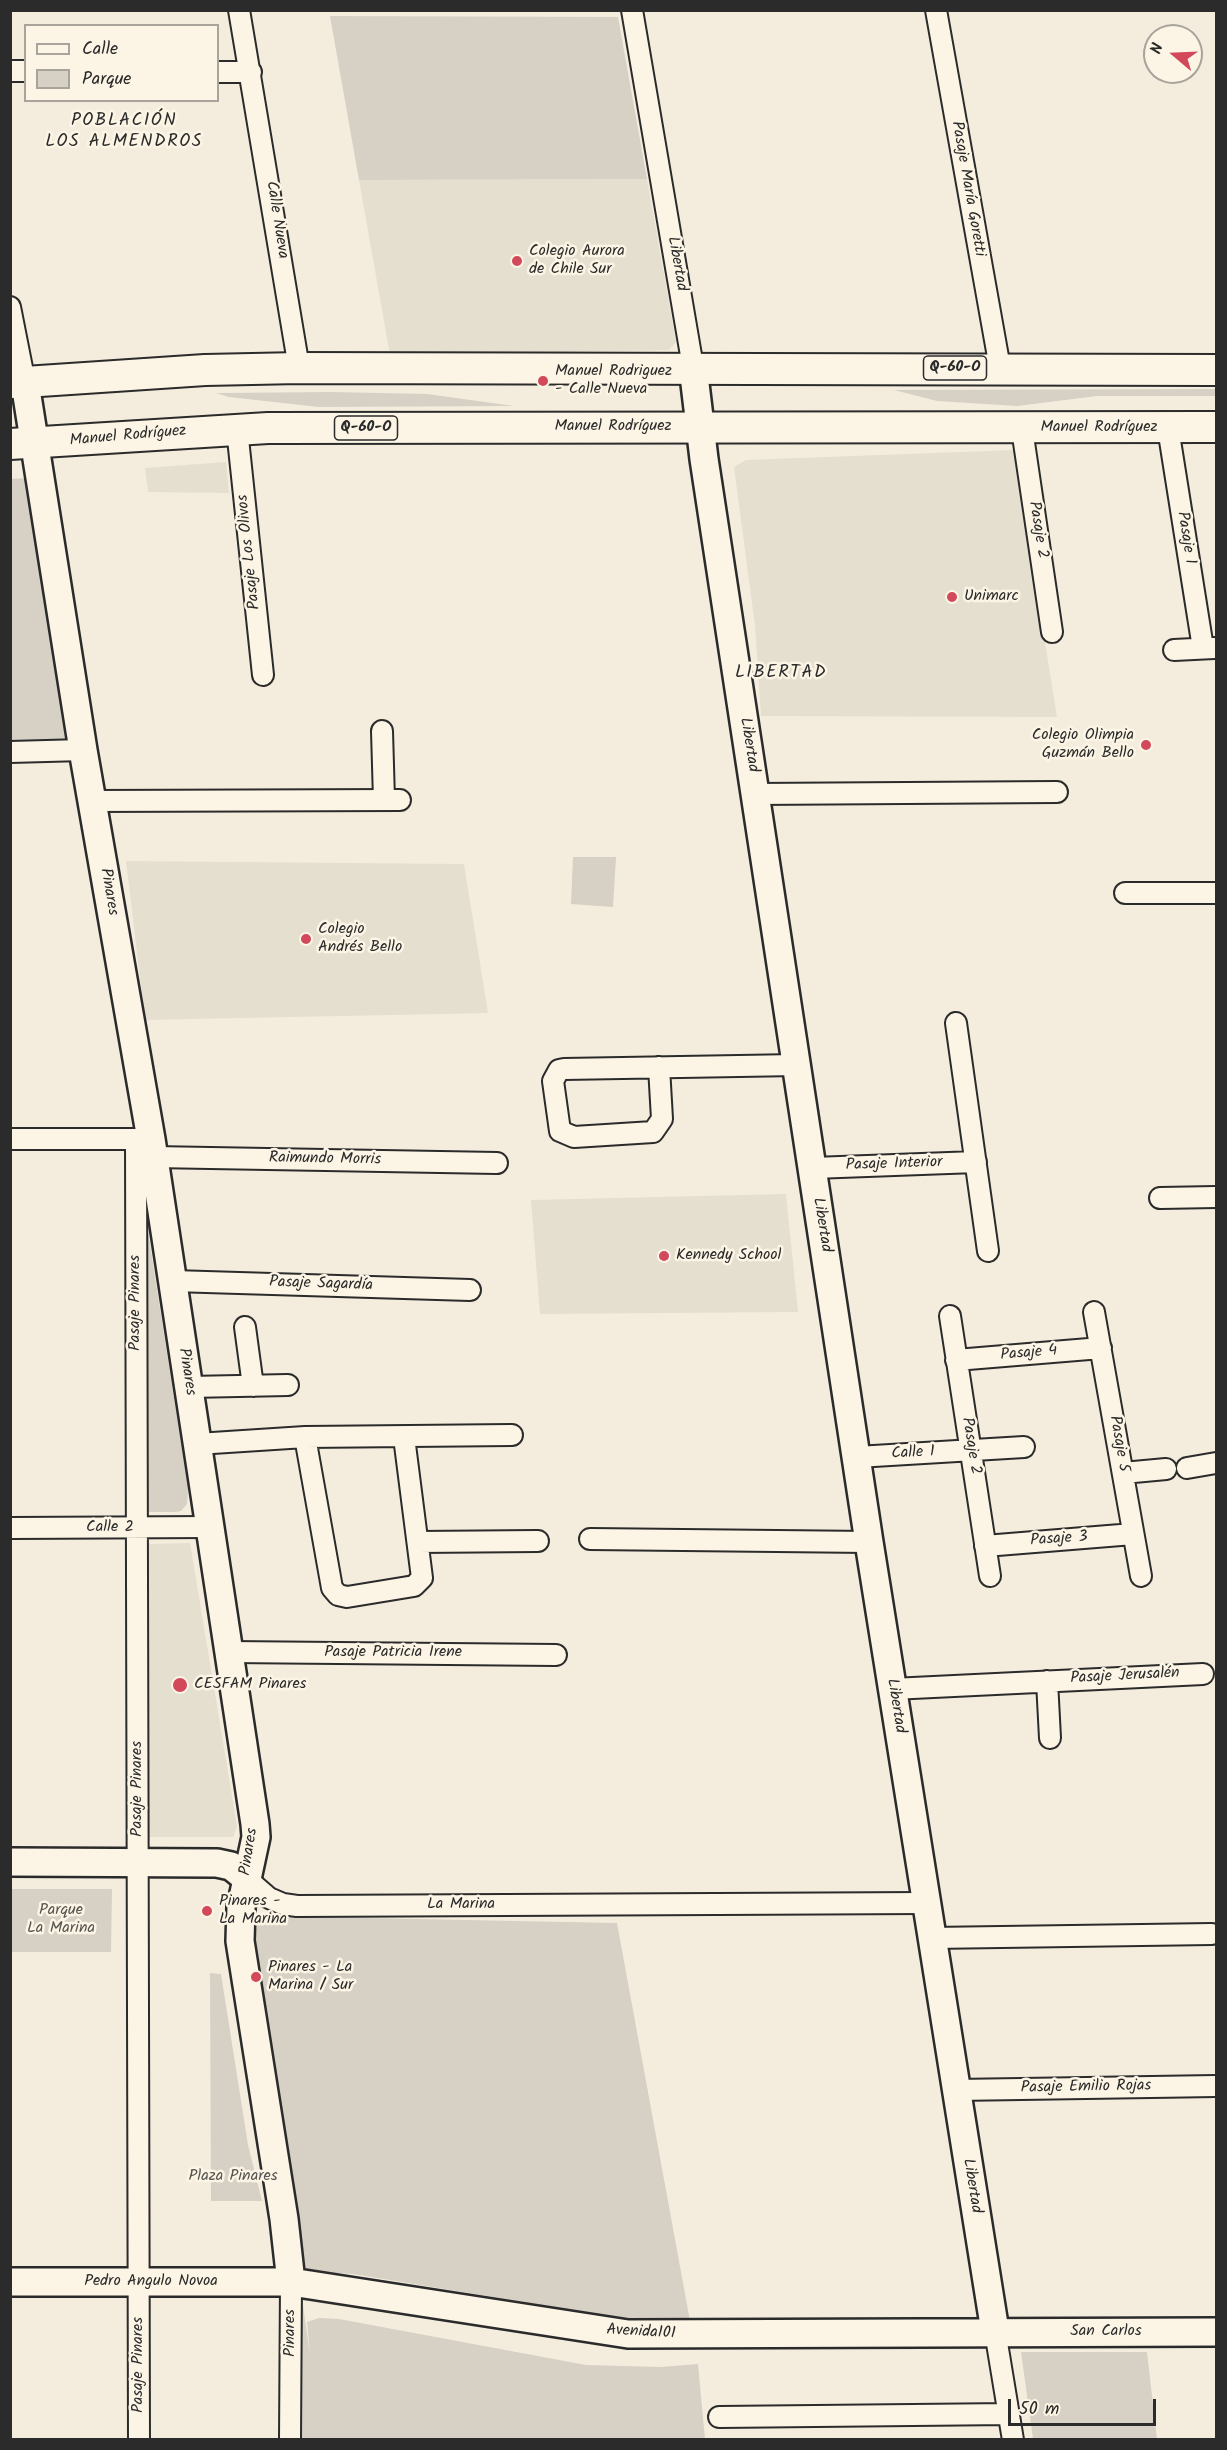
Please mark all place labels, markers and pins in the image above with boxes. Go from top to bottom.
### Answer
place label: Colegio Aurora de Chile Sur [529,242,625,280]
marker: Colegio Aurora de Chile Sur [510,254,524,268]
place label: Manuel Rodriguez - Calle Nueva [555,362,672,400]
marker: Manuel Rodriguez - Calle Nueva [536,374,550,388]
place label: Unimarc [964,587,1019,607]
marker: Unimarc [945,590,959,604]
place label: Colegio Olimpia Guzmán Bello [1032,726,1134,764]
marker: Colegio Olimpia Guzmán Bello [1139,738,1153,752]
place label: Colegio Andrés Bello [318,920,402,958]
marker: Colegio Andrés Bello [299,932,313,946]
place label: Kennedy School [676,1246,781,1266]
marker: Kennedy School [657,1249,671,1263]
place label: CESFAM Pinares [194,1675,306,1695]
marker: CESFAM Pinares [171,1676,189,1694]
place label: Pinares - La Marina [219,1892,287,1930]
marker: Pinares - La Marina [200,1904,214,1918]
place label: Pinares - La Marina / Sur [268,1958,353,1996]
marker: Pinares - La Marina / Sur [249,1970,263,1984]

